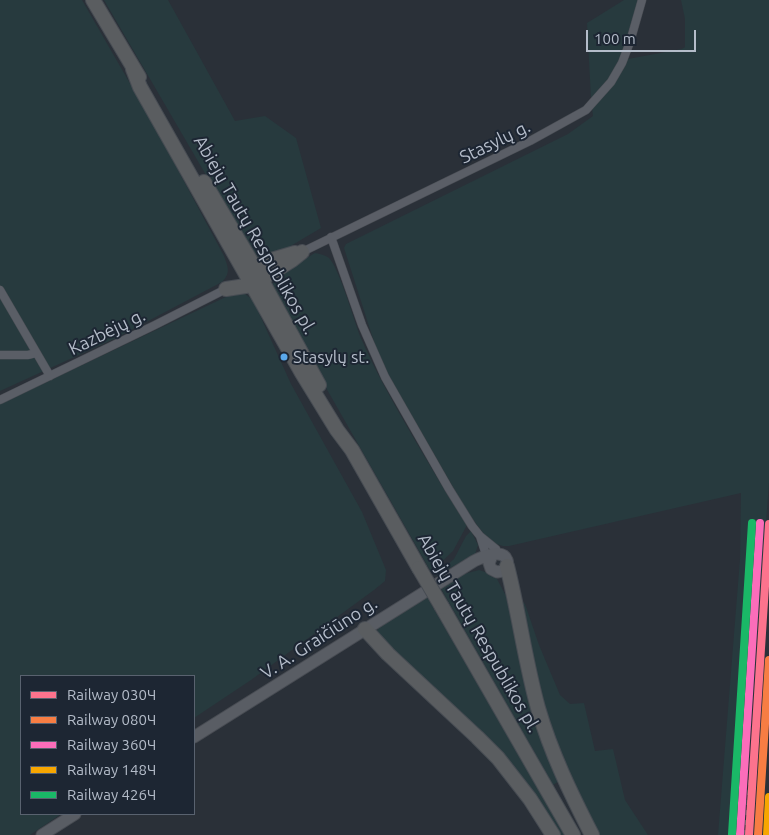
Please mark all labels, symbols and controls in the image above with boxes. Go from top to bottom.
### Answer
scale bar [589,20,699,52]
text: 100 m [594,30,636,47]
street label: Stasylų g. [456,116,534,168]
street label: Abiejų Tautų Respublikos pl. [189,132,321,338]
street label: Kazbėjų g. [65,304,149,360]
place label: Stasylų st. [293,347,369,367]
marker: Stasylų st. [279,352,289,362]
street label: Abiejų Tautų Respublikos pl. [413,530,545,736]
street label: V. A. Graičiūno g. [257,592,381,684]
legend [20,675,195,815]
text: Railway 030Ч [67,686,156,703]
text: Railway 080Ч [67,711,156,728]
text: Railway 360Ч [67,736,156,753]
text: Railway 148Ч [67,761,156,778]
text: Railway 426Ч [67,786,156,803]

